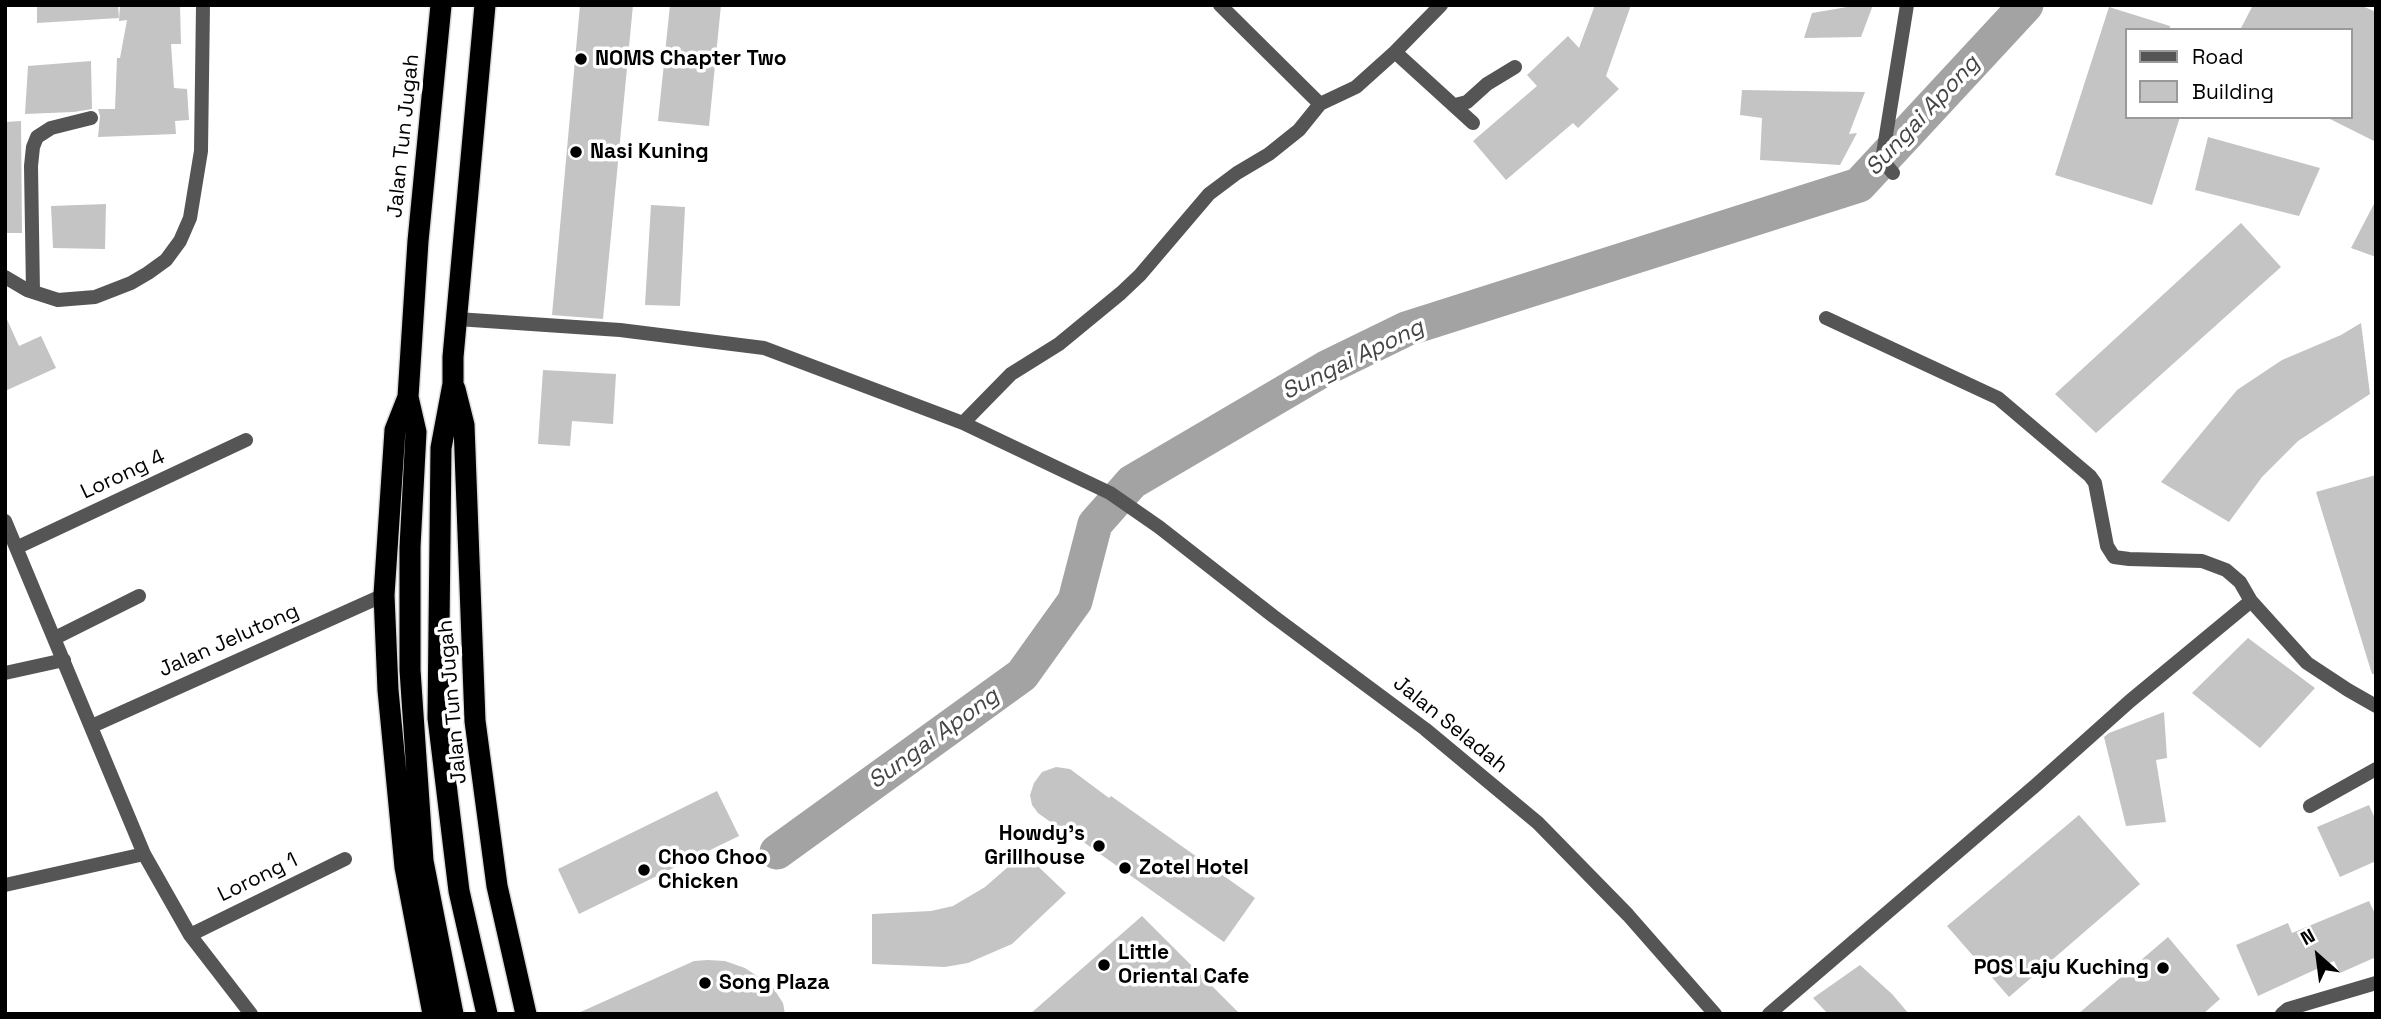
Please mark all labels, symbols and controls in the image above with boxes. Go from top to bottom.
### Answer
legend [2126,28,2353,119]
text: Road [2192,43,2244,70]
place label: NOMS Chapter Two [595,46,787,72]
water label: Sungai Apong [1860,50,1986,182]
marker: NOMS Chapter Two [573,51,589,67]
street label: Jalan Tun Jugah [383,53,425,219]
text: Building [2192,78,2274,105]
place label: Nasi Kuning [590,139,709,165]
marker: Nasi Kuning [568,144,584,160]
water label: Sungai Apong [1278,314,1428,406]
street label: Lorong 4 [77,445,169,505]
street label: Jalan Jelutong [155,599,303,683]
street label: Jalan Tun Jugah [433,619,473,785]
street label: Jalan Seladah [1388,671,1512,779]
water label: Sungai Apong [864,683,1004,795]
place label: Howdy's Grillhouse [984,821,1085,871]
marker: Howdy's Grillhouse [1091,838,1107,854]
place label: Choo Choo Chicken [658,845,768,895]
street label: Lorong 1 [214,848,302,908]
place label: Zotel Hotel [1139,855,1249,881]
marker: Zotel Hotel [1117,860,1133,876]
marker: Choo Choo Chicken [636,862,652,878]
north arrow [2283,921,2353,991]
text: N [2296,923,2319,951]
place label: Little Oriental Cafe [1118,940,1249,990]
place label: POS Laju Kuching [1974,955,2149,981]
marker: Little Oriental Cafe [1096,957,1112,973]
marker: POS Laju Kuching [2155,960,2171,976]
place label: Song Plaza [719,970,830,996]
marker: Song Plaza [697,975,713,991]

